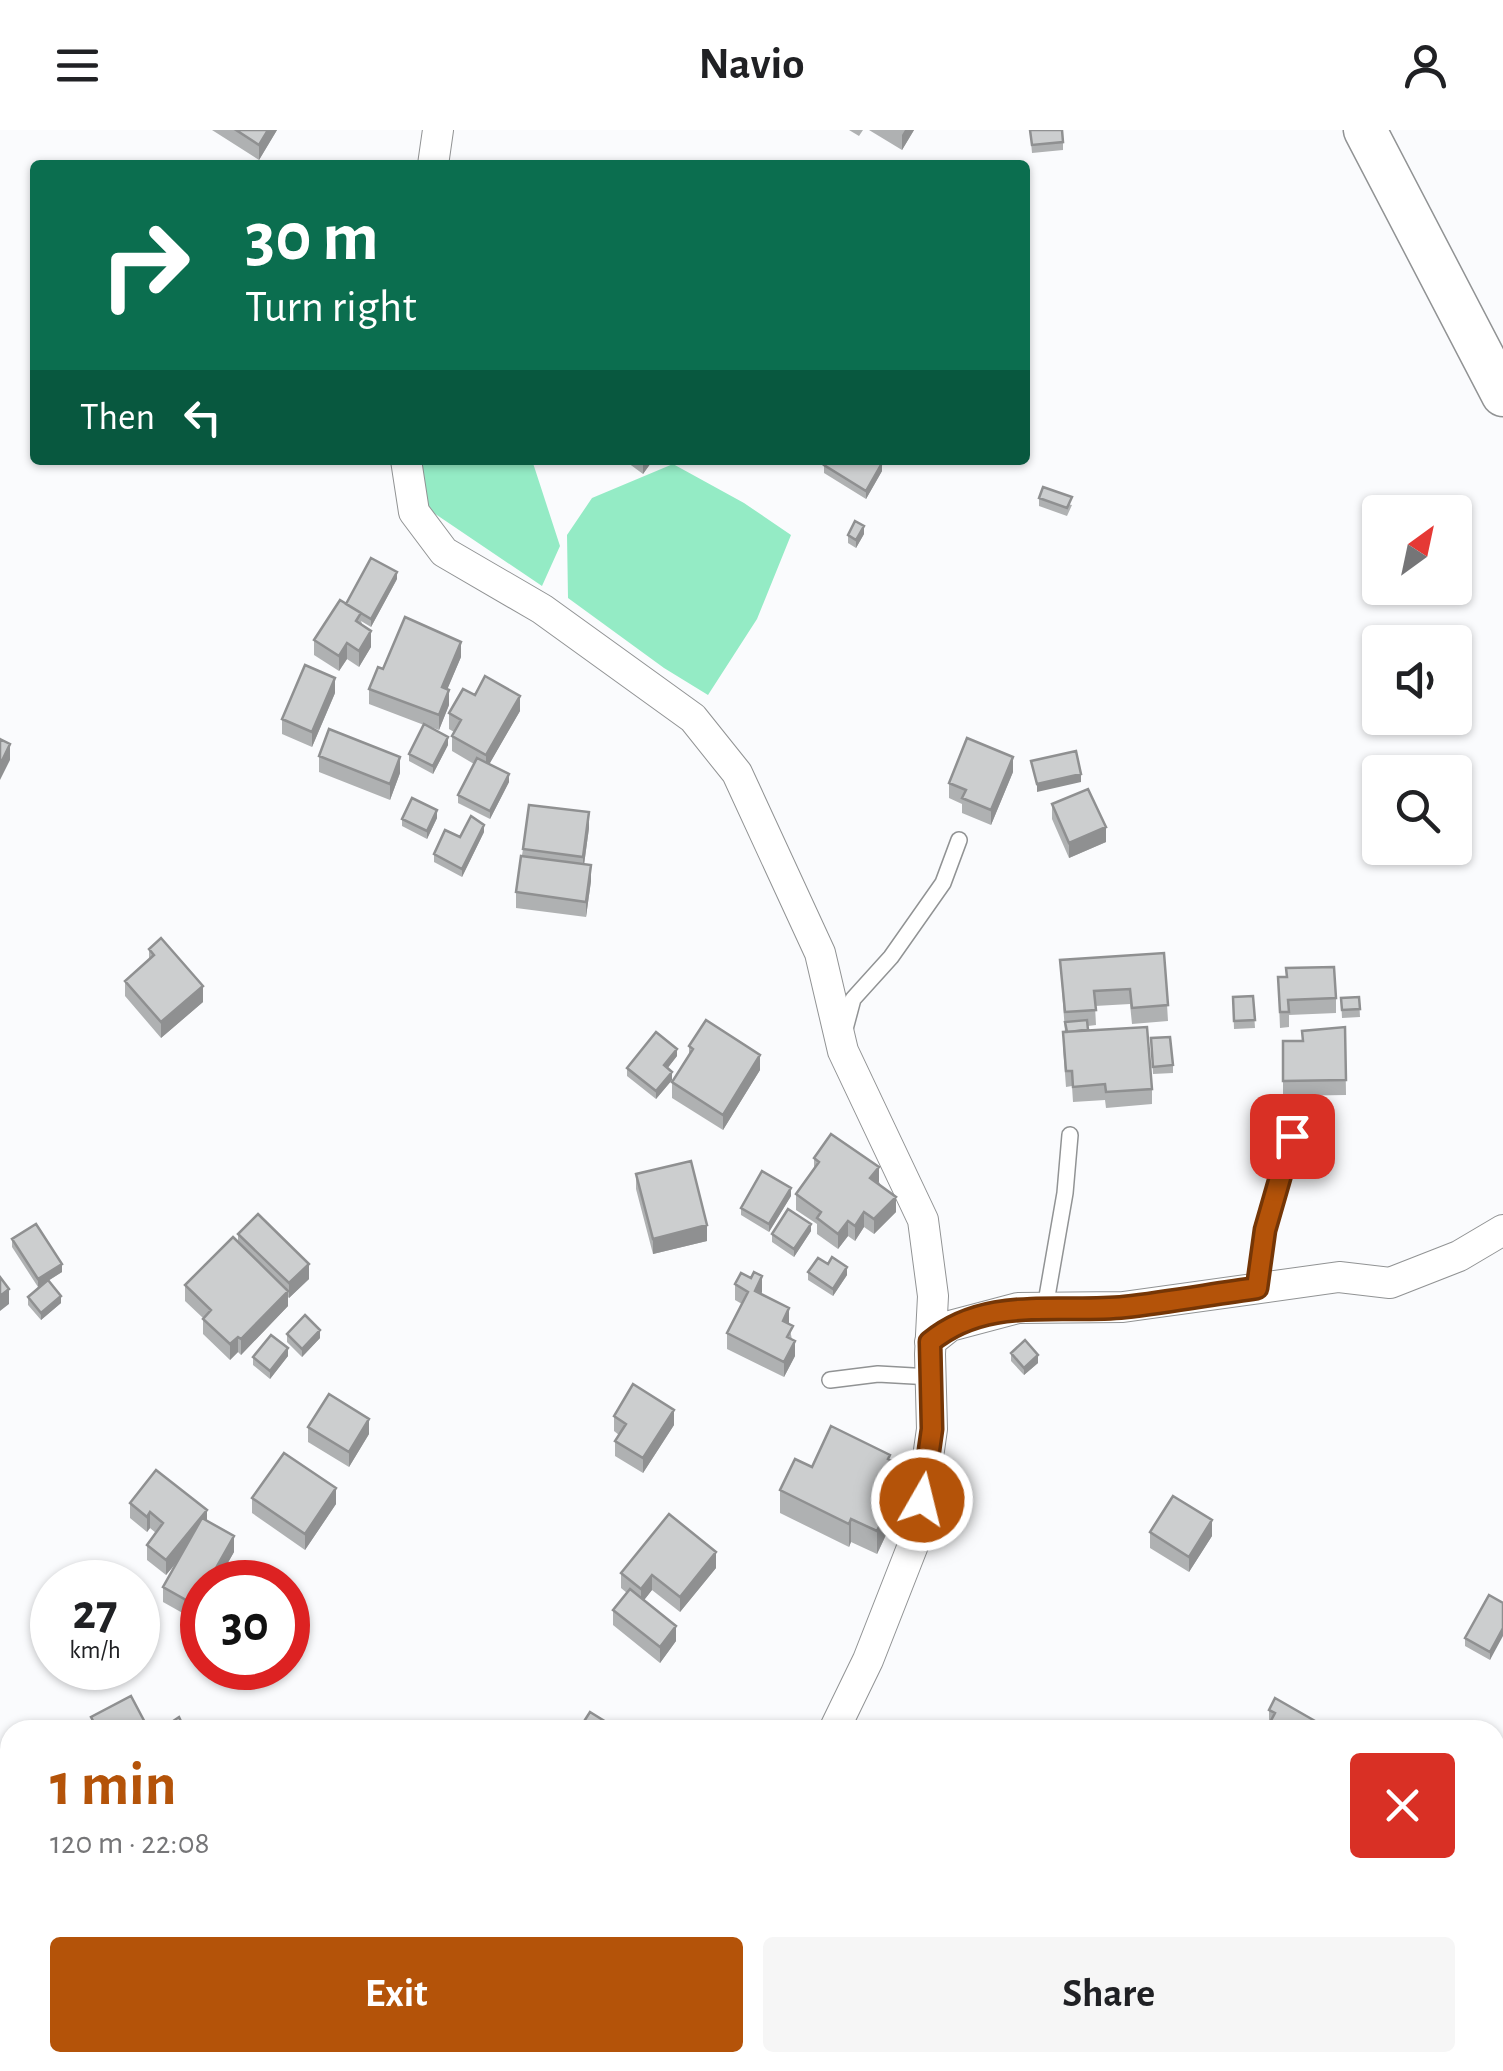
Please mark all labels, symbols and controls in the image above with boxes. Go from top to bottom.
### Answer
icon: menu [50,38,105,93]
icon: person [1398,38,1453,93]
text: Navio [699,42,804,87]
icon: right [80,200,210,330]
text: 30 m [245,203,379,273]
text: Turn right [245,285,417,330]
icon: left [175,390,230,445]
text: Then [80,399,155,437]
north arrow [1362,495,1472,605]
map controls [1362,495,1472,865]
button: sound [1362,625,1472,735]
button: search [1362,755,1472,865]
pin [1250,1094,1335,1179]
icon: arrive [1265,1109,1320,1164]
position arrow [870,1448,974,1552]
speed limit sign: 30 [180,1560,310,1690]
text: 27 [72,1588,118,1638]
text: km/h [69,1638,121,1663]
button: close [1350,1753,1455,1858]
text: 1 min [50,1756,176,1816]
text: 120 m · 22:08 [50,1827,210,1859]
button: Exit [50,1937,743,2052]
button: Share [763,1937,1455,2052]

